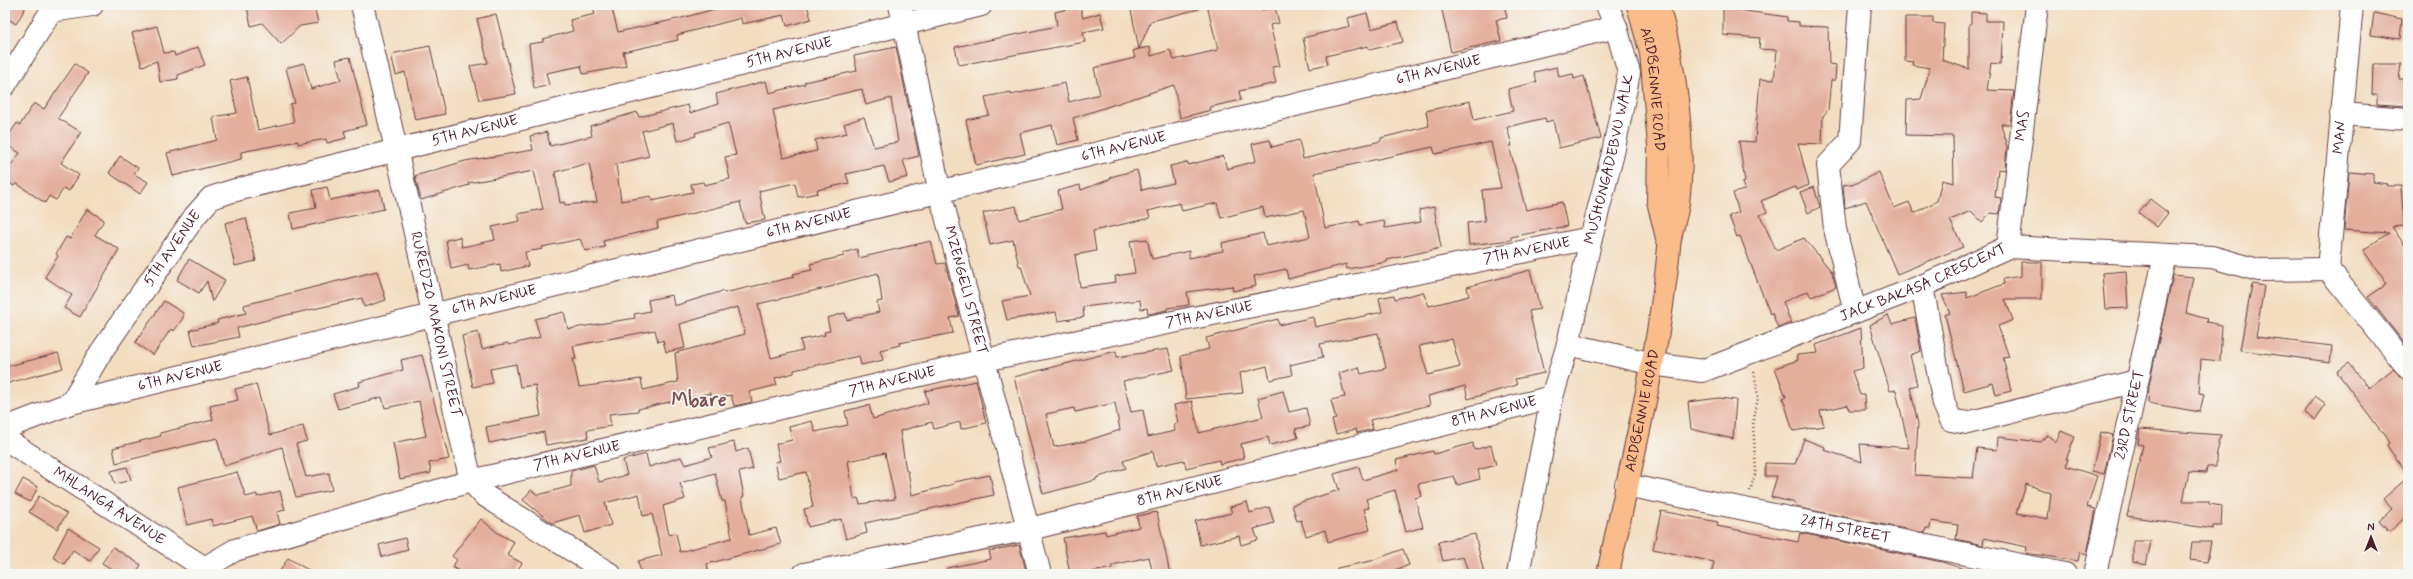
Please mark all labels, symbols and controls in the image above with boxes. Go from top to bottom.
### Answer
street label: ARDBENNIE ROAD [1635,25,1669,151]
street label: 5TH AVENUE [744,32,835,73]
street label: 6TH AVENUE [1394,50,1483,90]
street label: MUSHONGADEBVU WALK [1580,72,1639,246]
street label: MAS [2011,109,2034,142]
street label: 5TH AVENUE [430,110,520,151]
street label: MAN [2328,120,2351,155]
street label: 6TH AVENUE [1079,127,1169,167]
street label: 6TH AVENUE [764,203,854,243]
street label: 5TH AVENUE [139,206,206,290]
street label: MZENGELI STREET [939,224,992,357]
street label: RUREDZO MAKONI STREET [405,230,466,420]
street label: 7TH AVENUE [1482,232,1573,269]
street label: JACK BAKASA CRESCENT [1837,239,2010,327]
street label: 6TH AVENUE [449,280,539,320]
street label: 7TH AVENUE [1164,296,1255,333]
street label: ARDBENNIE ROAD [1620,348,1665,474]
street label: 6TH AVENUE [136,356,225,396]
street label: 7TH AVENUE [847,362,938,401]
street label: 23RD STREET [2110,368,2149,461]
district label: Mbare [671,388,727,413]
street label: 8TH AVENUE [1449,391,1539,432]
street label: 7TH AVENUE [532,436,623,476]
street label: MHLANGA AVENUE [49,462,170,550]
street label: 8TH AVENUE [1135,471,1225,512]
street label: 24TH STREET [1799,511,1892,548]
north arrow [2351,517,2391,557]
text: N [2367,521,2375,535]

